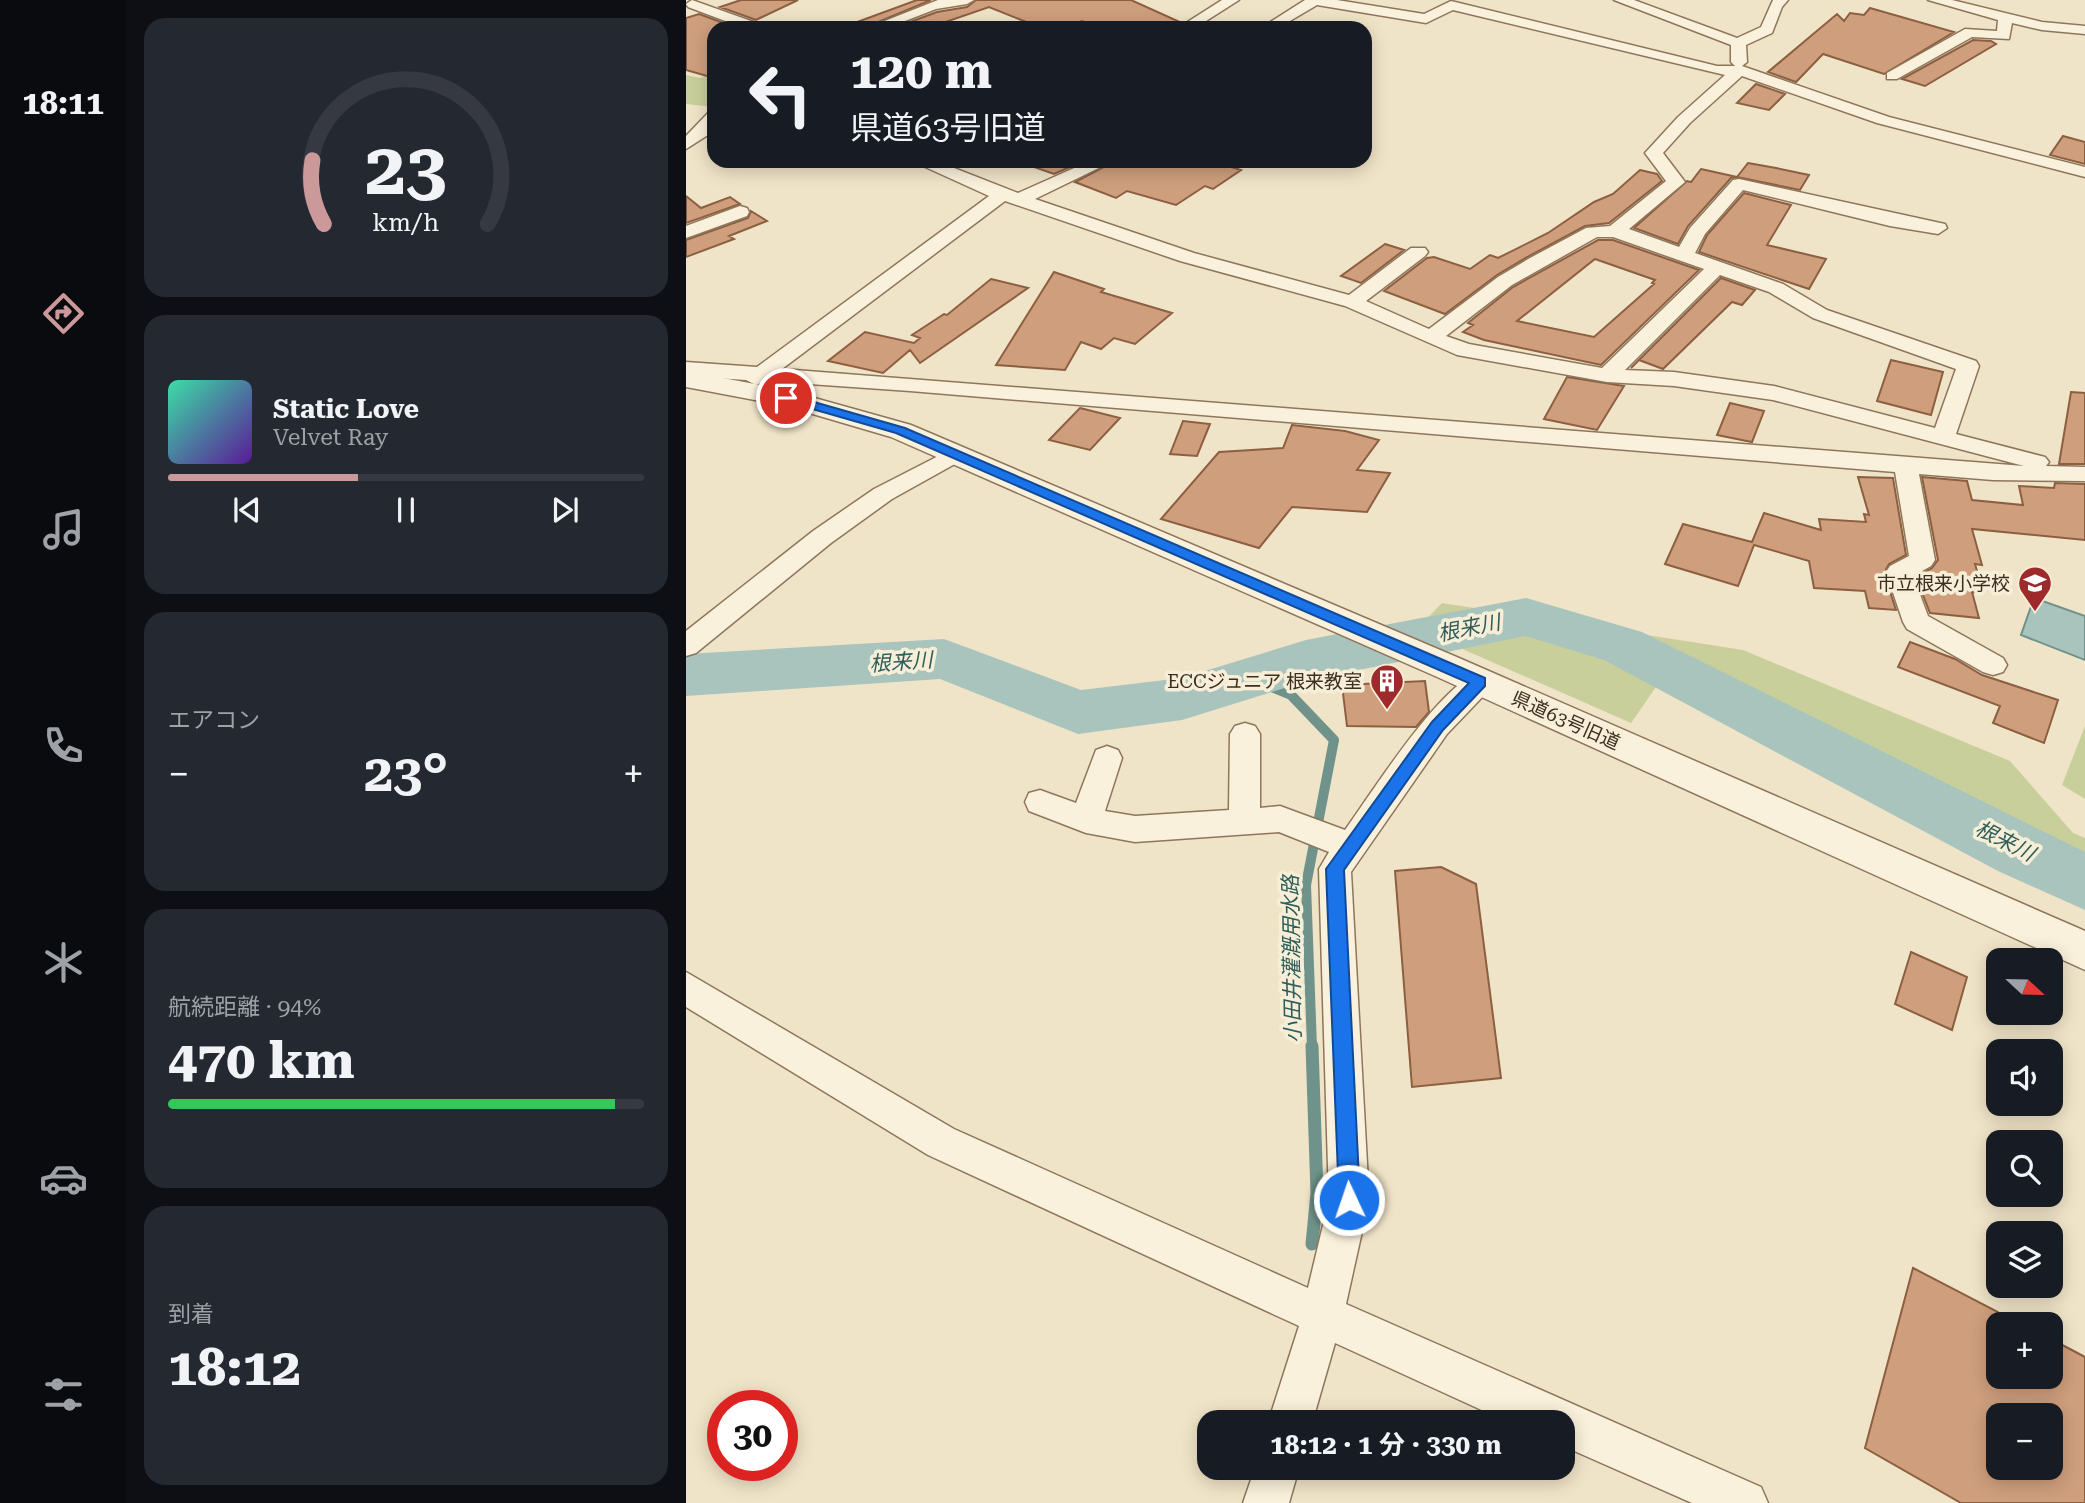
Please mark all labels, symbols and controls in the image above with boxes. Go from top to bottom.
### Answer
text: 120 m [850,43,992,100]
icon: left [735,49,826,140]
text: 18:11 [22,84,104,122]
text: 県道63号旧道 [850,109,1046,147]
text: 23 [365,127,447,212]
text: km/h [373,207,439,236]
icon: directions [39,289,88,338]
pin [756,368,816,428]
icon: arrive [767,379,805,417]
text: Static Love [273,394,419,424]
text: Velvet Ray [273,424,388,451]
icon: previous [228,491,266,529]
icon: pause [387,491,425,529]
icon: next [546,491,584,529]
icon: music [39,505,88,554]
school or university icon: 市立根来小学校 [2016,564,2054,613]
place label: 市立根来小学校 [1877,572,2010,595]
water label: 根来川 [1436,610,1504,646]
water label: 根来川 [869,648,935,676]
building icon: ECCジュニア 根来教室 [1368,662,1406,711]
place label: ECCジュニア 根来教室 [1167,670,1362,693]
street label: 県道63号旧道 [1508,686,1624,755]
text: エアコン [168,707,260,734]
icon: phone [39,721,88,770]
text: 23° [364,743,448,804]
text: − [168,752,189,796]
text: + [623,752,644,796]
water label: 根来川 [1971,816,2040,867]
water label: 小田井灌漑用水路 [1279,873,1305,1043]
icon: climate [39,938,88,987]
north arrow [1986,948,2063,1026]
map controls [1986,948,2063,1480]
text: 航続距離 · 94% [168,994,321,1021]
text: 470 km [168,1030,355,1091]
button: sound [1986,1039,2063,1116]
button: search [1986,1130,2063,1207]
icon: car [39,1154,88,1203]
position arrow [1312,1163,1386,1237]
button: layers [1986,1221,2063,1298]
text: 到着 [168,1301,214,1328]
button: + [1986,1312,2063,1389]
text: 18:12 [168,1337,301,1398]
icon: filters [39,1370,88,1419]
speed limit sign: 30 [707,1390,798,1481]
button: − [1986,1403,2063,1480]
text: 18:12 · 1 分 · 330 m [1270,1430,1502,1460]

